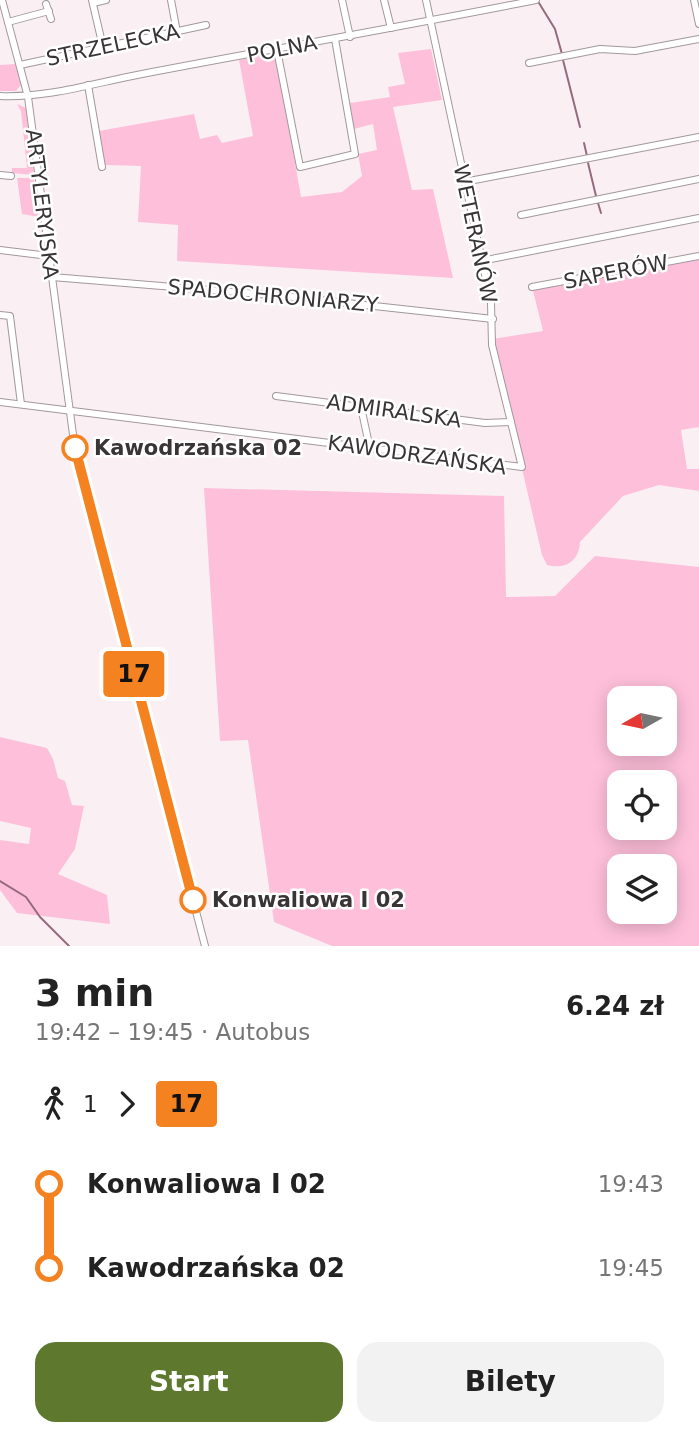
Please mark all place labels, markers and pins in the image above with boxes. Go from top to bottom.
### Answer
marker: Kawodrzańska 02 [62,435,88,461]
place label: Kawodrzańska 02 [94,436,302,460]
marker: Konwaliowa I 02 [180,887,206,913]
place label: Konwaliowa I 02 [212,888,405,912]

